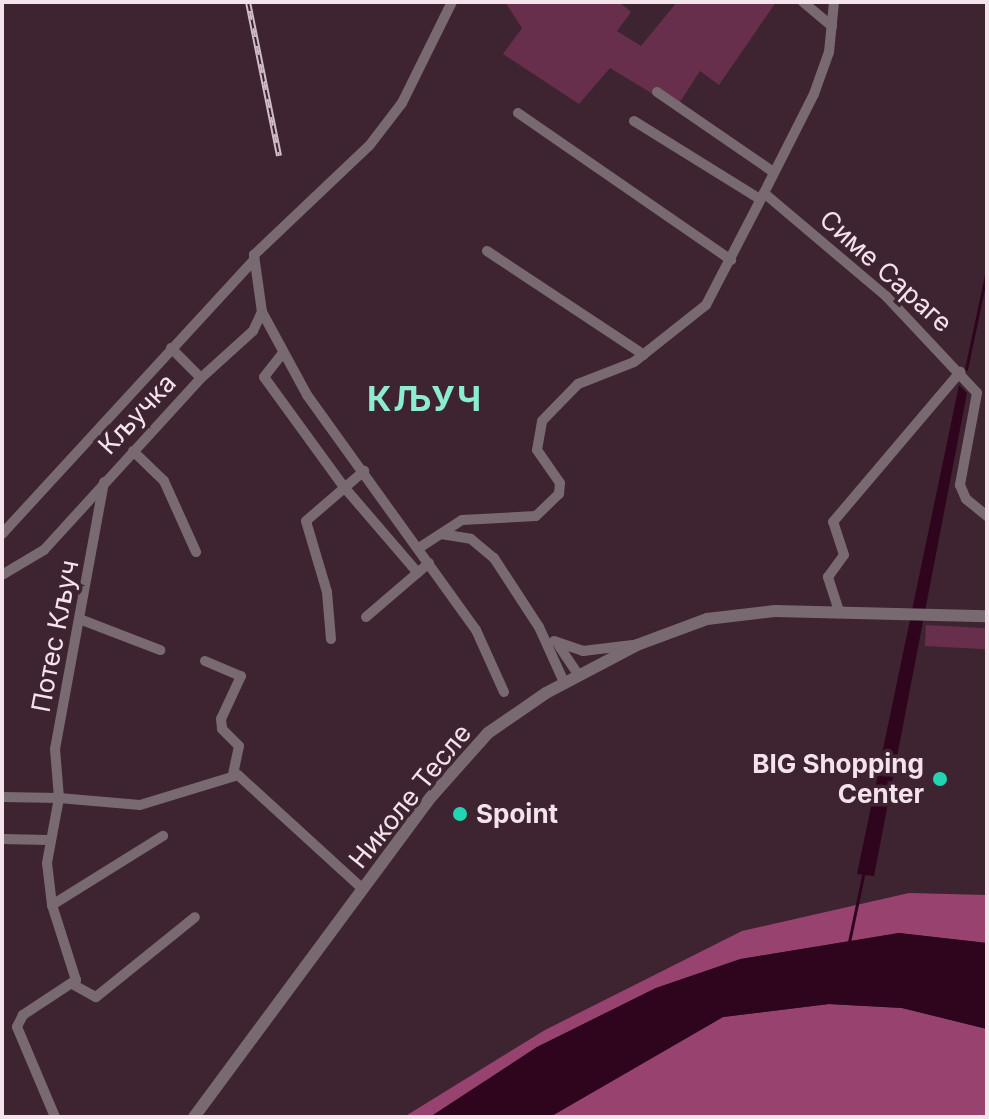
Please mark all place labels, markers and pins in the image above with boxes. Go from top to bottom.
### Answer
place label: BIG Shopping Center [752,748,924,810]
marker: BIG Shopping Center [931,770,949,788]
place label: Spoint [476,798,558,830]
marker: Spoint [451,805,469,823]

